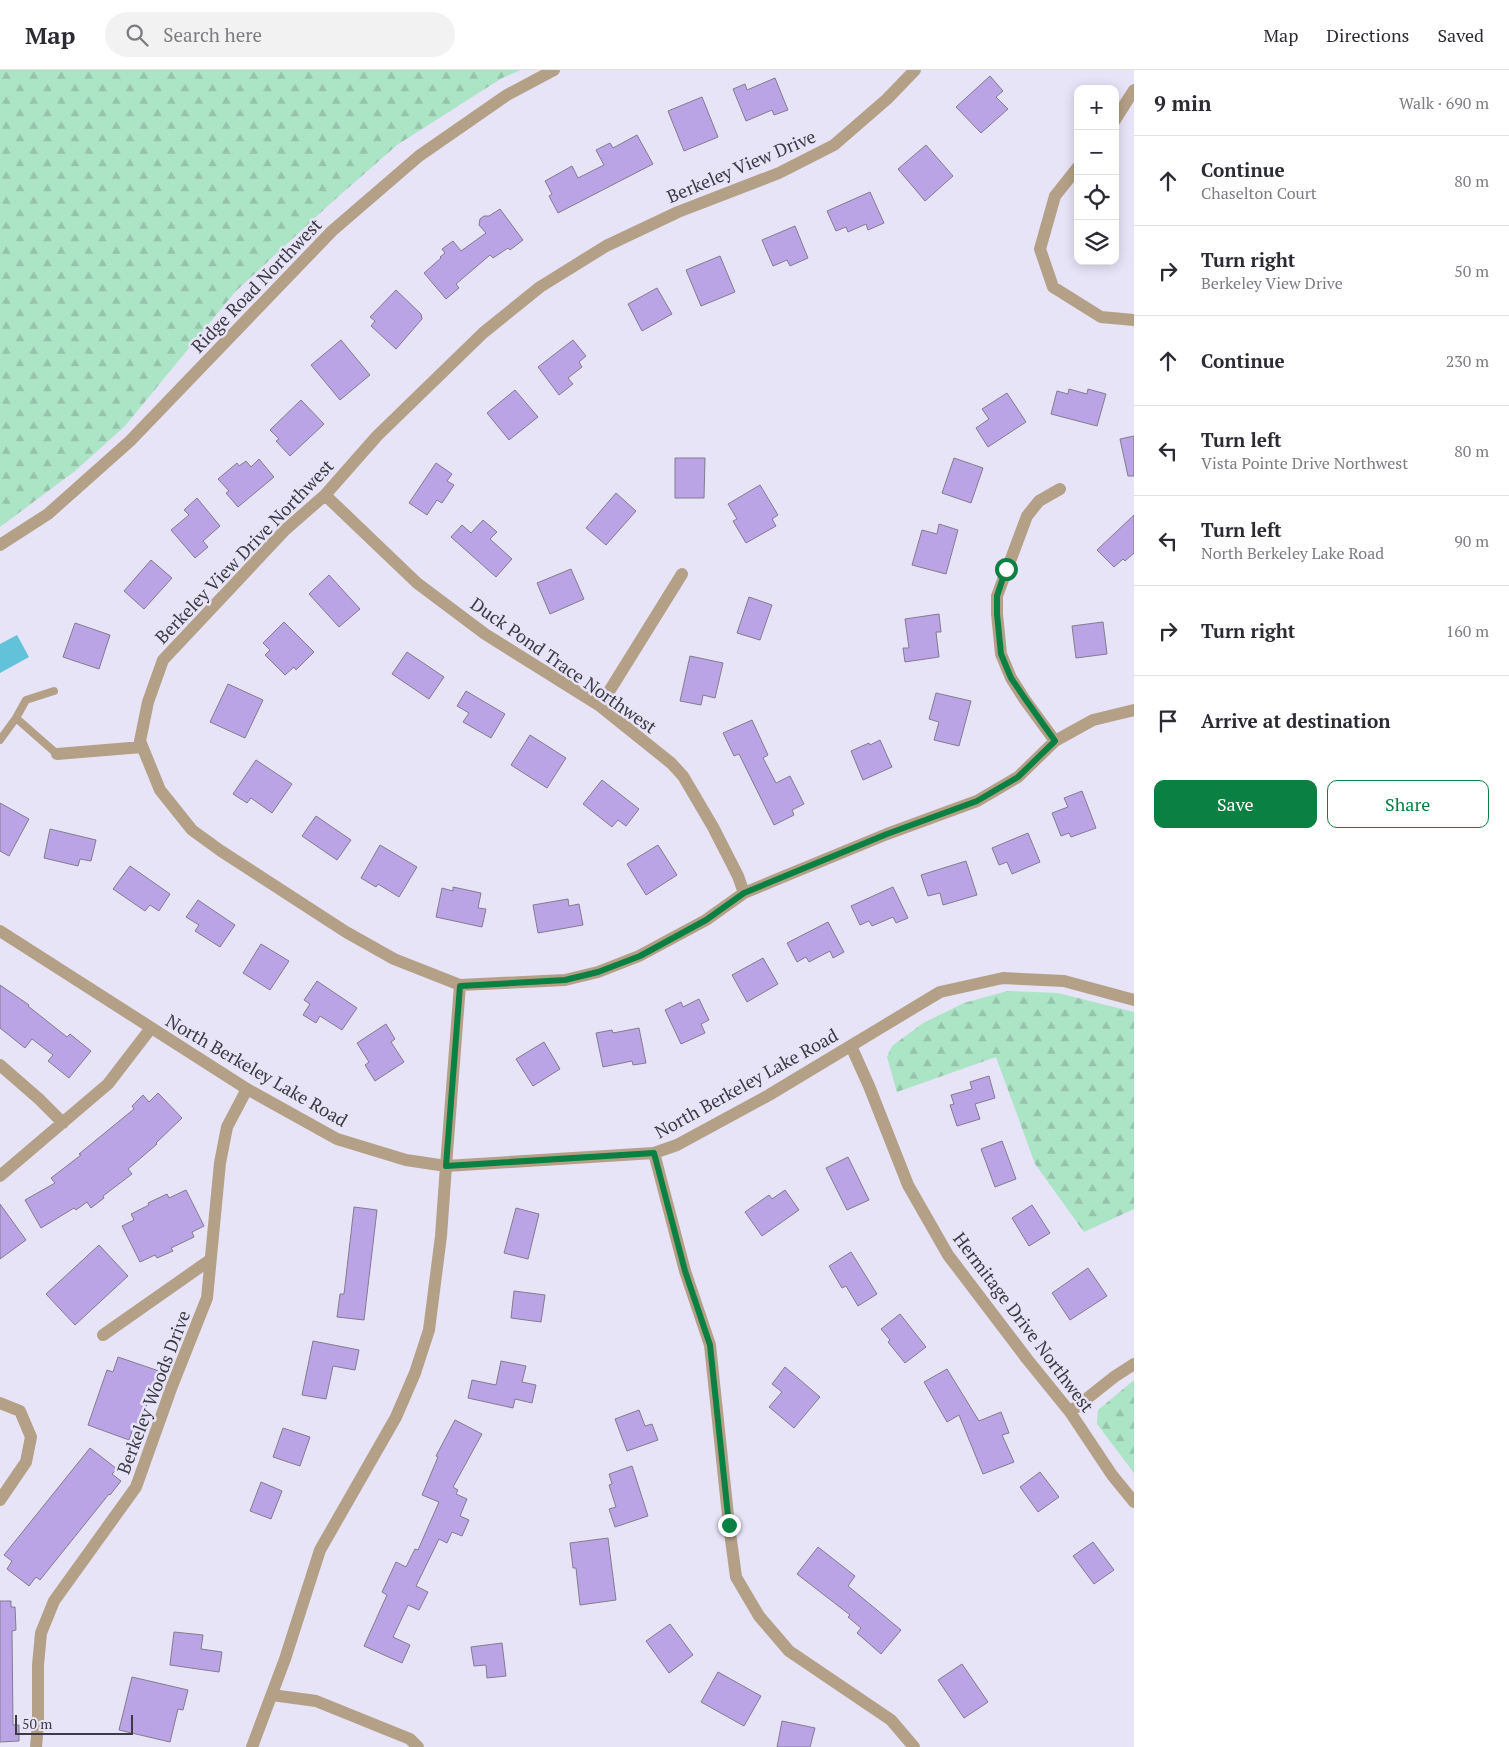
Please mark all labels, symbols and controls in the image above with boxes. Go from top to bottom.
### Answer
search box [105,12,455,57]
text: Map [25,19,75,51]
icon: search [123,21,151,49]
text: Search here [163,22,262,47]
text: Map [1263,23,1298,47]
text: Directions [1326,23,1409,47]
text: Saved [1437,23,1484,47]
map controls [1074,85,1119,265]
button: + [1074,85,1119,130]
text: 9 min [1154,89,1211,117]
text: Walk · 690 m [1399,92,1489,114]
street label: Berkeley View Drive [663,124,819,208]
button: − [1074,130,1119,175]
text: Continue [1201,157,1285,182]
icon: ahead [1154,167,1182,195]
text: 80 m [1454,170,1489,192]
button: locate [1074,175,1119,220]
text: Chaselton Court [1201,182,1317,204]
street label: Ridge Road Northwest [186,212,327,357]
button: layers [1074,220,1119,265]
text: Turn right [1201,247,1295,272]
icon: right [1154,257,1182,285]
text: 50 m [1454,260,1489,282]
text: Berkeley View Drive [1201,272,1343,294]
icon: ahead [1154,347,1182,375]
text: Continue [1201,348,1285,373]
text: 230 m [1446,350,1489,372]
text: Turn left [1201,427,1282,452]
icon: left [1154,437,1182,465]
text: 80 m [1454,440,1489,462]
text: Vista Pointe Drive Northwest [1201,452,1408,474]
street label: Berkeley View Drive Northwest [149,453,339,648]
text: Turn left [1201,517,1282,542]
icon: left [1154,527,1182,555]
text: 90 m [1454,530,1489,552]
text: North Berkeley Lake Road [1201,542,1384,564]
route start [995,558,1018,581]
street label: Duck Pond Trace Northwest [466,591,662,739]
icon: right [1154,617,1182,645]
text: Turn right [1201,618,1295,643]
text: 160 m [1446,620,1489,642]
icon: arrive [1154,707,1182,735]
text: Arrive at destination [1201,708,1390,733]
button: Save [1154,780,1317,828]
button: Share [1327,780,1489,828]
street label: North Berkeley Lake Road [162,1008,352,1132]
street label: North Berkeley Lake Road [650,1023,842,1143]
street label: Hermitage Drive Northwest [948,1227,1100,1417]
street label: Berkeley Woods Drive [111,1307,195,1477]
route end [718,1514,741,1537]
scale bar [15,1712,132,1735]
text: 50 m [22,1714,52,1733]

